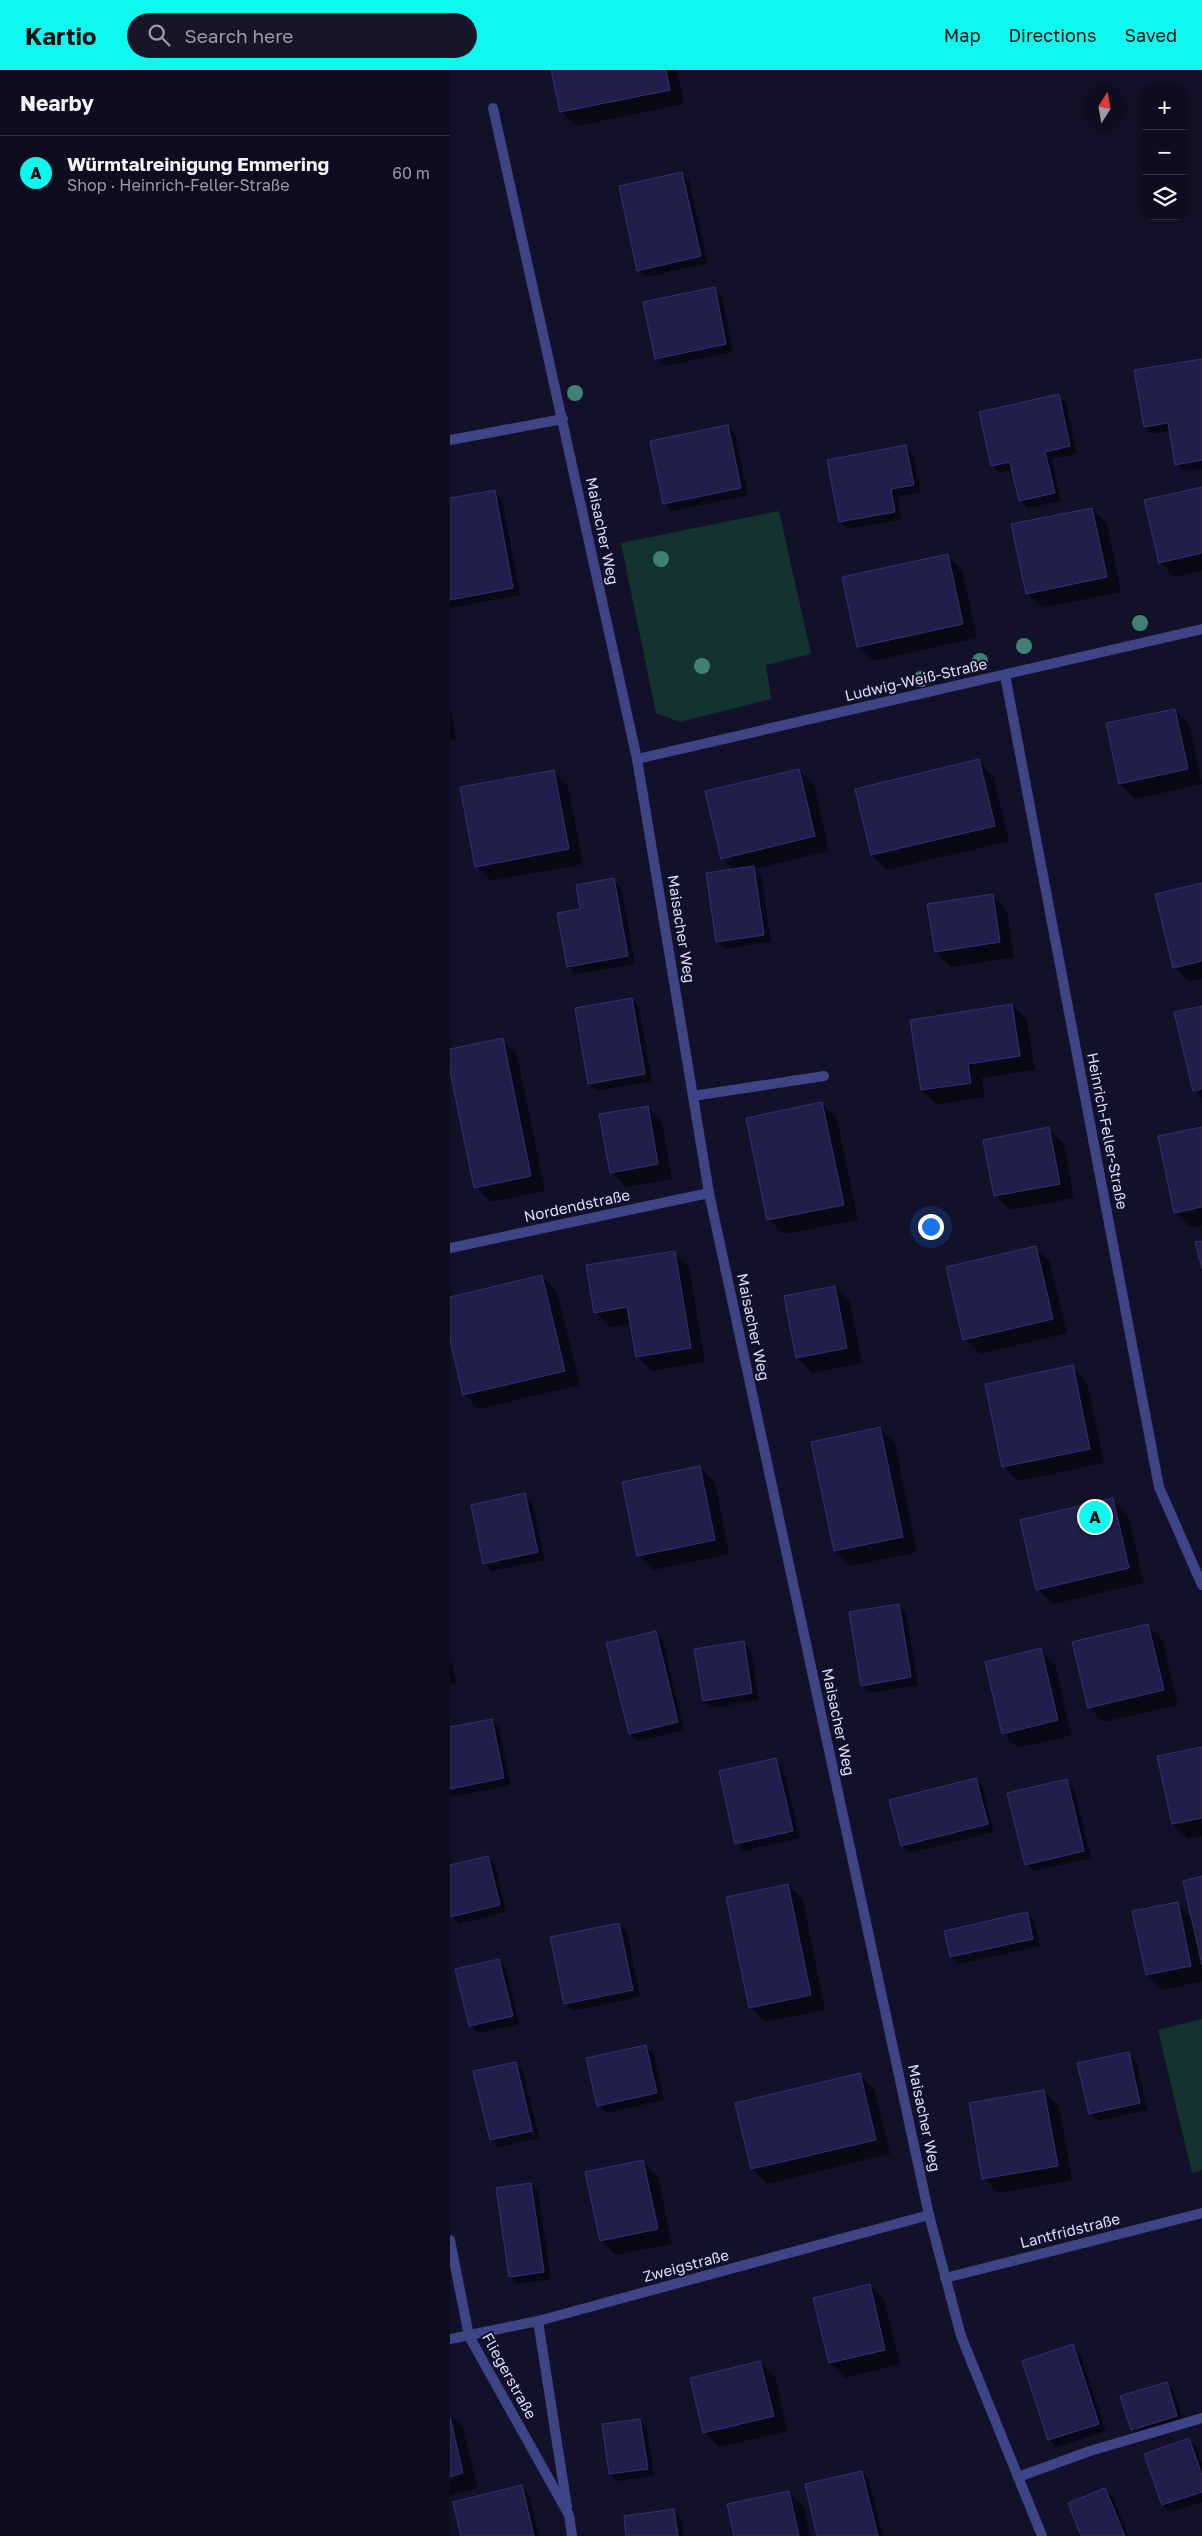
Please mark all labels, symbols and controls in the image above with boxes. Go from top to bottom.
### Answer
search box [127,13,477,58]
text: Kartio [25,21,97,50]
icon: search [145,21,173,49]
text: Search here [185,24,293,47]
text: Map [944,24,980,46]
text: Directions [1008,24,1096,46]
text: Saved [1124,24,1177,46]
north arrow [1082,85,1127,130]
map controls [1142,85,1187,220]
button: + [1142,85,1187,130]
text: Nearby [20,90,94,116]
button: − [1142,130,1187,175]
text: Würmtalreinigung Emmering [67,152,329,175]
text: A [30,163,42,183]
text: 60 m [392,163,430,183]
text: Shop · Heinrich-Feller-Straße [67,175,289,195]
button: layers [1142,175,1187,220]
street label: Maisacher Weg [583,475,623,586]
street label: Ludwig-Weiß-Straße [843,654,989,704]
street label: Maisacher Weg [665,873,699,984]
street label: Heinrich-Feller-Straße [1084,1051,1132,1211]
street label: Nordendstraße [522,1185,632,1225]
your location [918,1214,944,1240]
street label: Maisacher Weg [734,1271,774,1382]
pin: A [1079,1498,1111,1536]
street label: Maisacher Weg [819,1666,859,1777]
street label: Maisacher Weg [905,2062,945,2173]
street label: Lantfridstraße [1018,2209,1122,2251]
street label: Zweigstraße [641,2245,731,2285]
street label: Fliegerstraße [479,2329,541,2422]

